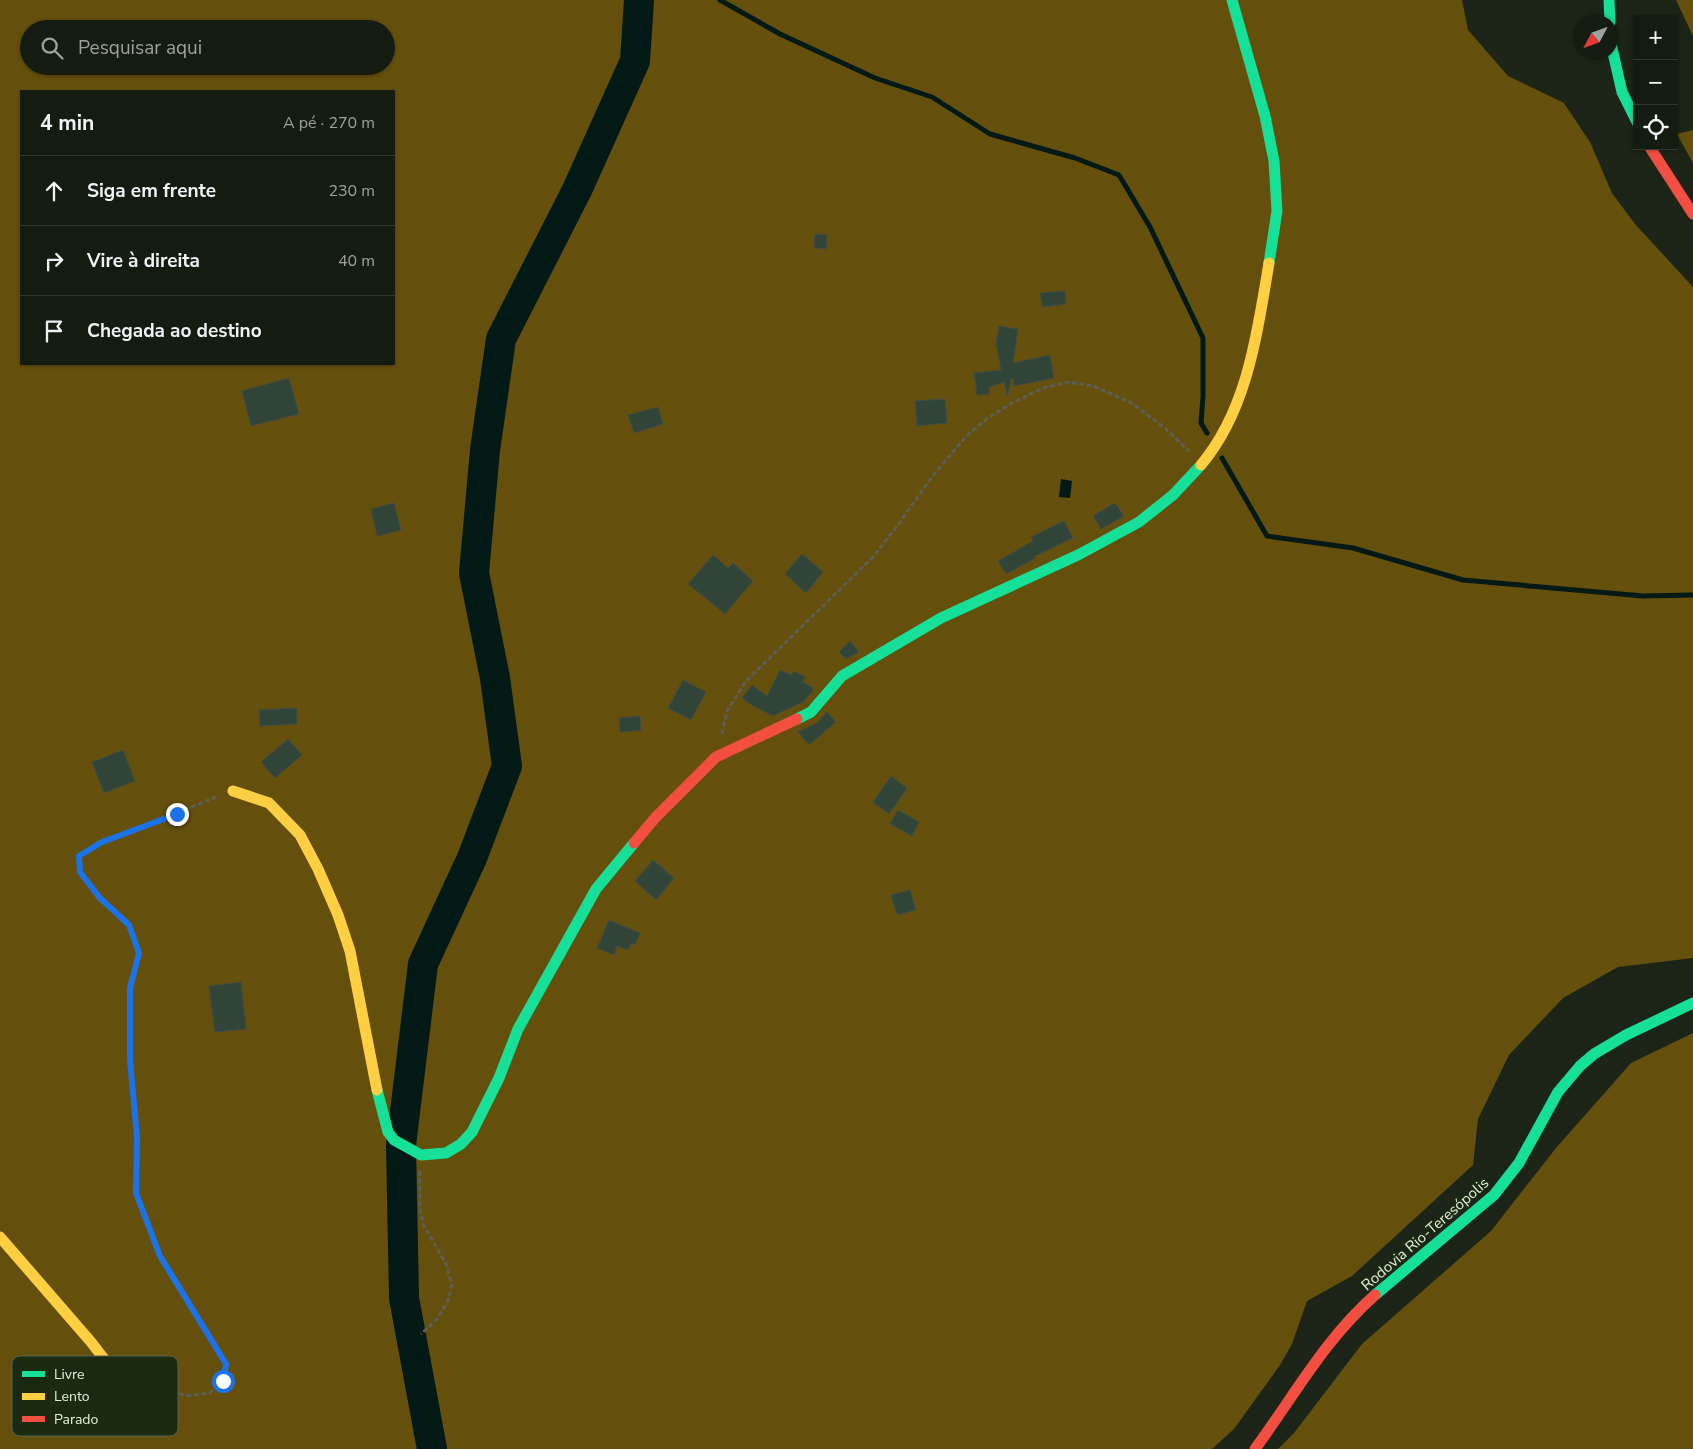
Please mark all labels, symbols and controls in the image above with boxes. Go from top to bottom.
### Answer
north arrow [1573,15,1618,60]
map controls [1633,15,1678,150]
button: + [1633,15,1678,60]
search box [20,20,395,75]
icon: search [38,34,66,62]
text: Pesquisar aqui [78,35,202,61]
button: − [1633,60,1678,105]
button: locate [1633,105,1678,150]
text: 4 min [40,109,94,137]
text: A pé · 270 m [283,112,375,134]
icon: ahead [40,177,68,205]
text: Siga em frente [87,178,216,204]
text: 230 m [328,180,375,202]
icon: right [40,247,68,275]
text: Vire à direita [87,248,200,274]
text: 40 m [338,250,375,272]
icon: arrive [40,317,68,345]
text: Chegada ao destino [87,318,262,344]
route end [166,803,189,826]
street label: Rodovia Rio-Teresópolis [1357,1173,1493,1295]
legend [12,1356,178,1436]
text: Livre [54,1365,84,1384]
route start [212,1370,235,1393]
text: Lento [54,1387,90,1406]
text: Parado [54,1410,98,1429]

